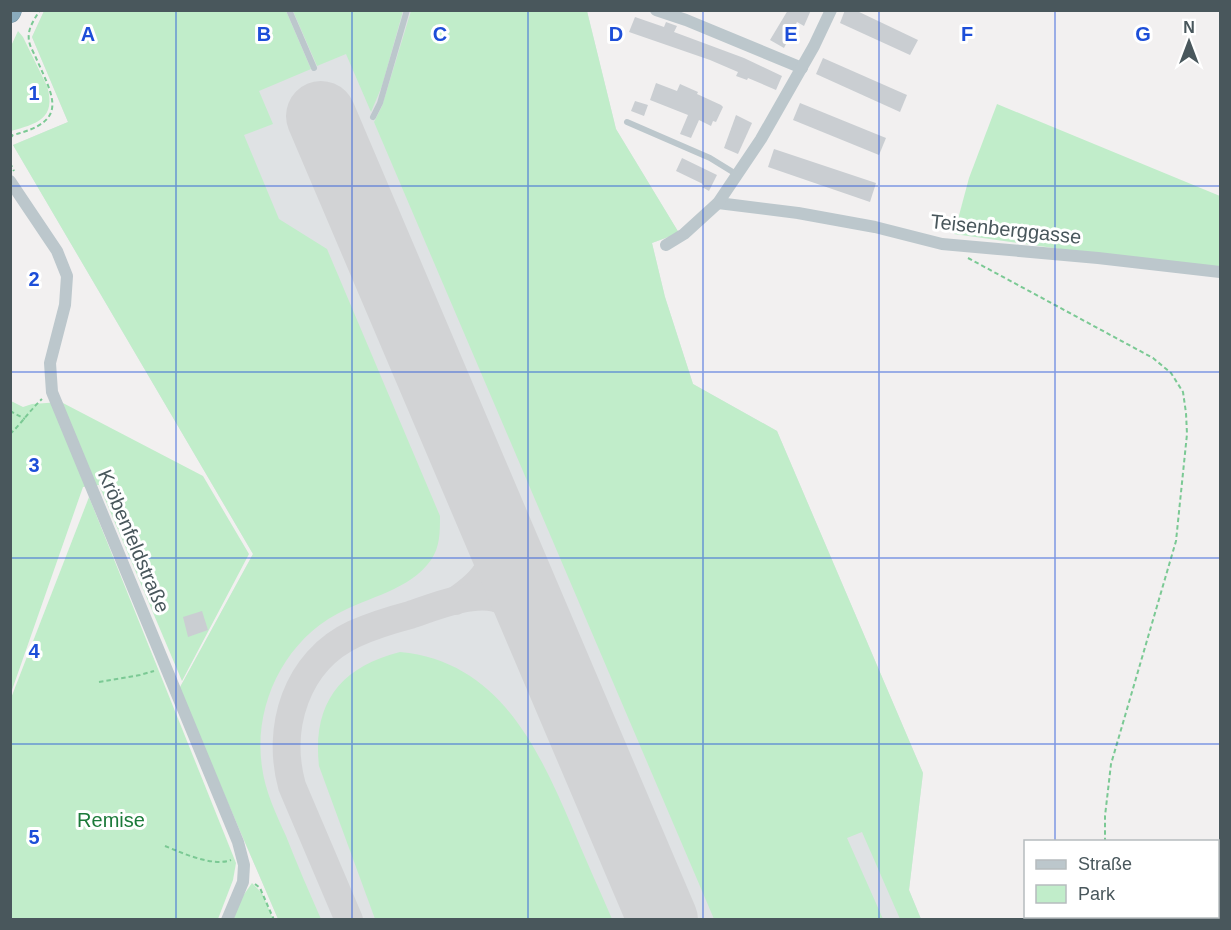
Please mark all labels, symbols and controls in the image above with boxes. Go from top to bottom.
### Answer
north arrow [1159,12,1219,72]
text: N [1183,19,1195,36]
text: A [81,23,95,45]
text: B [257,23,271,45]
text: C [433,23,447,45]
text: D [609,23,623,45]
text: E [784,23,798,45]
text: F [961,23,973,45]
text: G [1135,23,1151,45]
text: 1 [28,82,40,104]
street label: Teisenberggasse [930,210,1082,248]
text: 2 [28,268,40,290]
text: 3 [28,454,40,476]
street label: Kröbenfeldstraße [94,466,174,616]
text: 4 [28,640,40,662]
park label: Remise [77,809,145,831]
text: 5 [28,826,40,848]
legend [1024,840,1219,918]
text: Straße [1078,854,1132,874]
text: Park [1078,884,1116,904]

